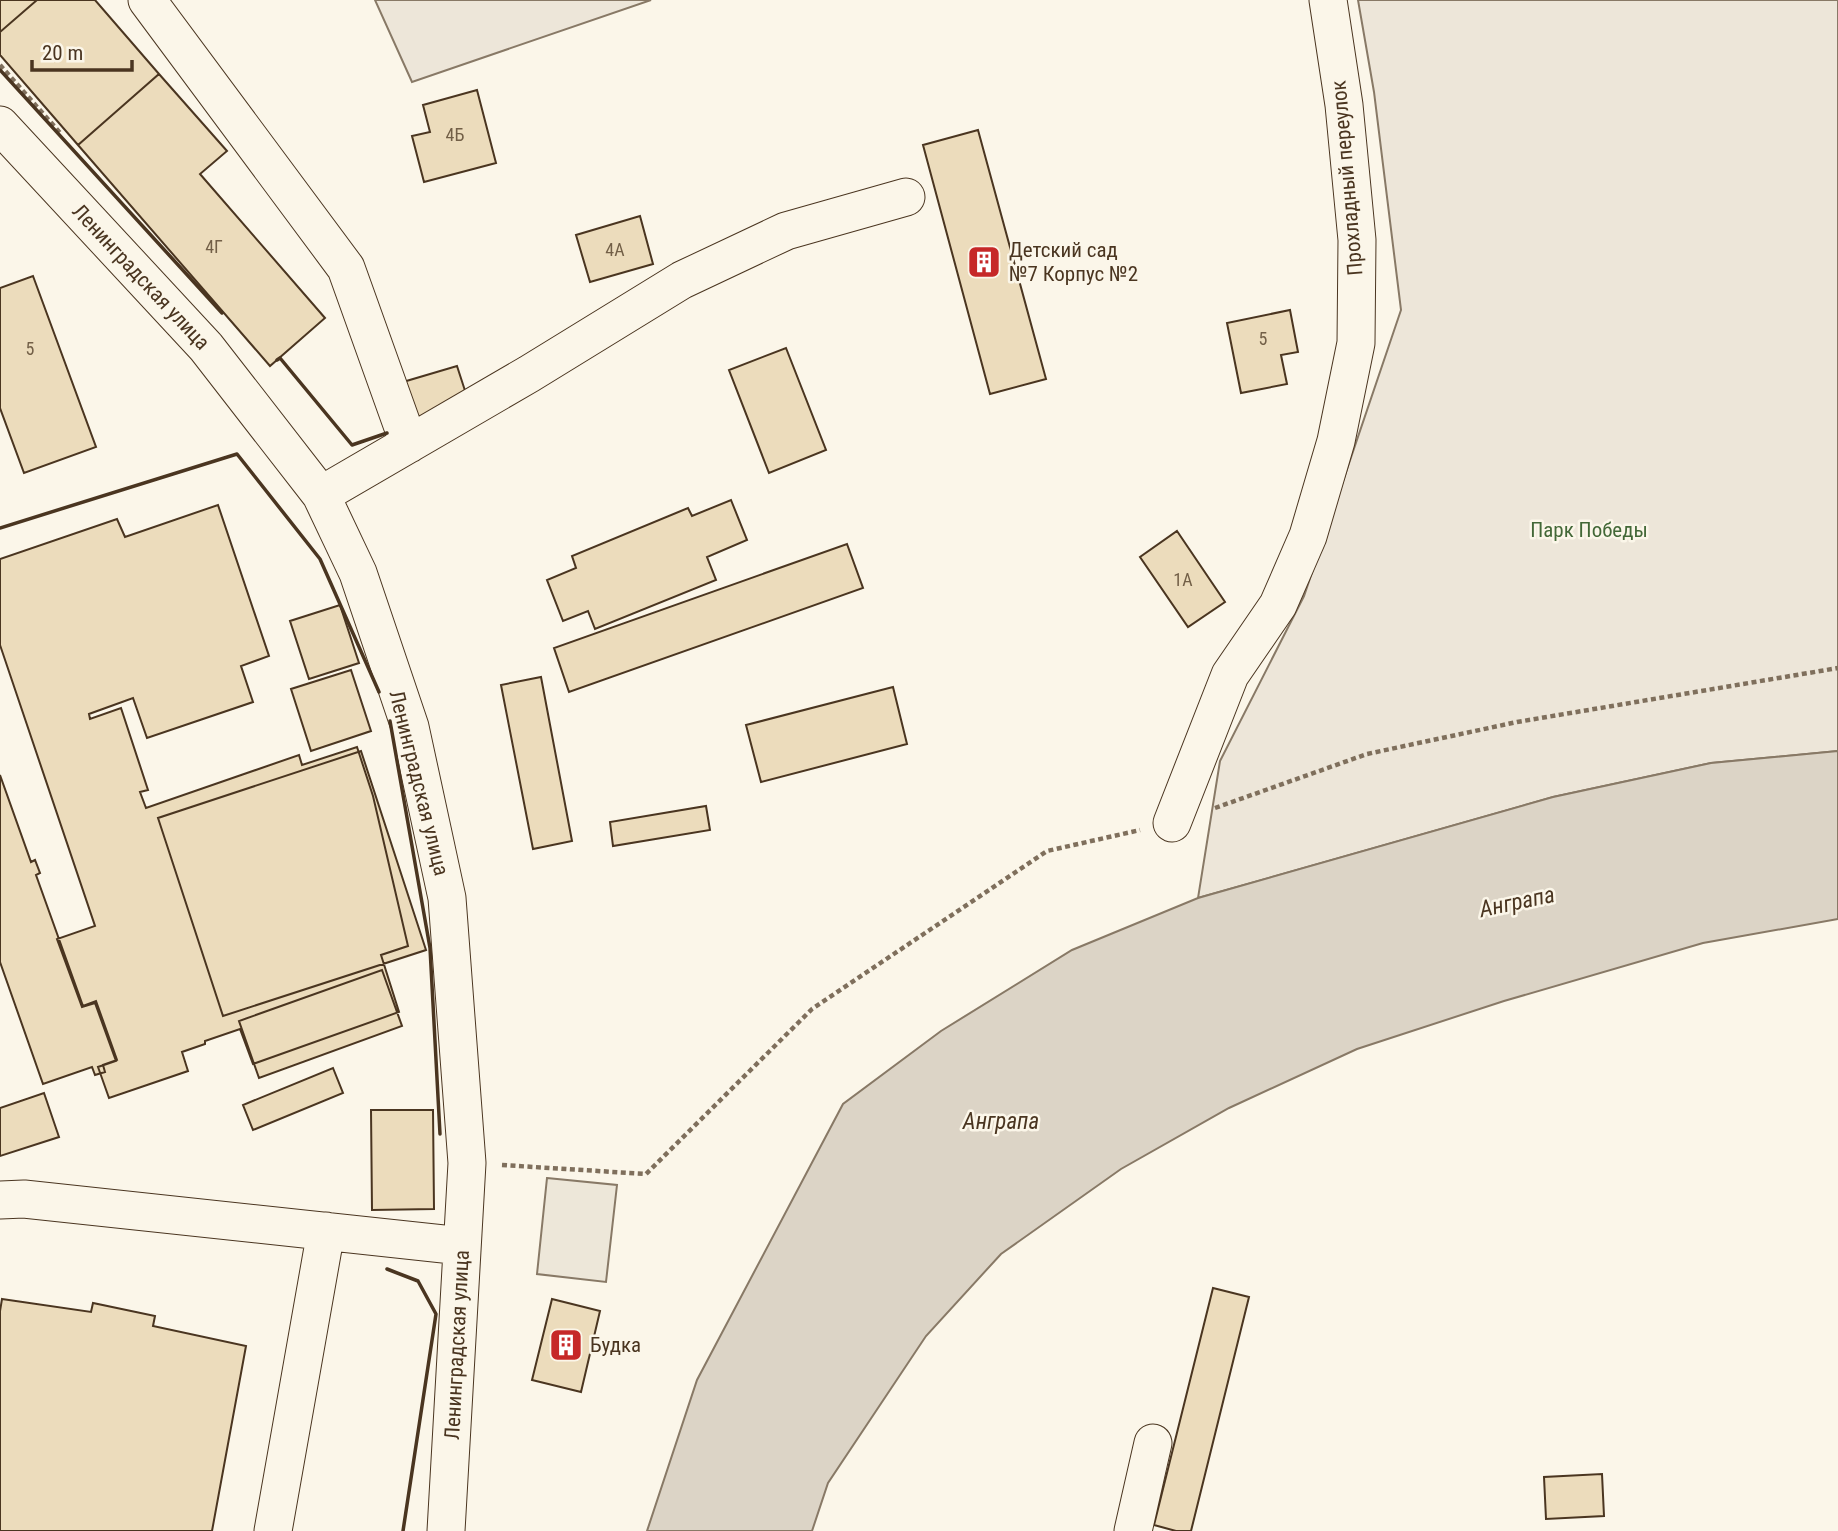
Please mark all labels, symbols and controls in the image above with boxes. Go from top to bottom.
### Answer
scale bar [32,28,131,72]
text: 20 m [42,41,83,65]
street label: Прохладный переулок [1327,79,1367,277]
house number: 4Б [446,124,464,145]
street label: Ленинградская улица [67,199,215,355]
house number: 4Г [205,236,223,257]
place label: Детский сад №7 Корпус №2 [1009,238,1138,286]
house number: 4А [605,239,625,260]
building icon: Детский сад №7 Корпус №2 [965,243,1003,281]
house number: 5 [1259,328,1268,349]
house number: 5 [26,338,35,359]
park label: Парк Победы [1530,518,1648,542]
house number: 1А [1173,569,1193,590]
street label: Ленинградская улица [384,688,454,878]
water label: Анграпа [1476,881,1557,923]
water label: Анграпа [962,1108,1039,1135]
street label: Ленинградская улица [440,1250,474,1440]
building icon: Будка [547,1326,585,1364]
place label: Будка [590,1333,641,1357]

